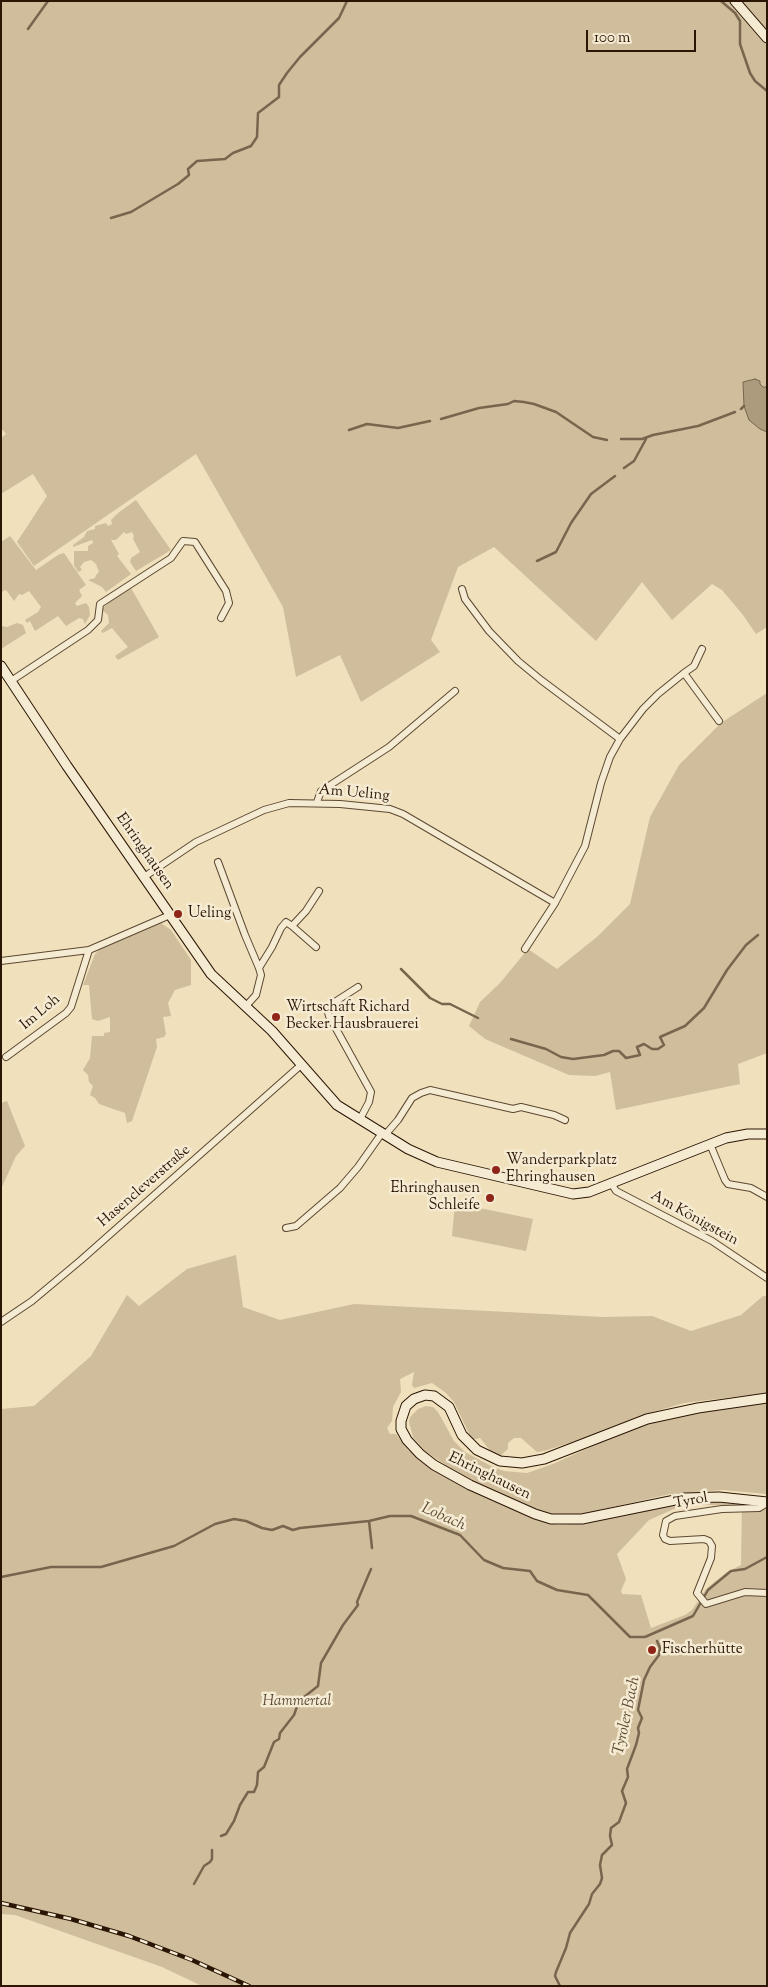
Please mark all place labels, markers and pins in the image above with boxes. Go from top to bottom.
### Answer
place label: Ueling [188,905,231,923]
marker: Ueling [172,908,184,920]
place label: Wirtschaft Richard Becker Hausbrauerei [286,999,419,1034]
marker: Wirtschaft Richard Becker Hausbrauerei [270,1011,282,1023]
place label: Wanderparkplatz Ehringhausen [506,1152,617,1187]
marker: Wanderparkplatz Ehringhausen [490,1164,502,1176]
place label: Ehringhausen Schleife [390,1180,480,1215]
marker: Ehringhausen Schleife [484,1192,496,1204]
place label: Fischerhütte [662,1641,743,1659]
marker: Fischerhütte [646,1644,658,1656]

